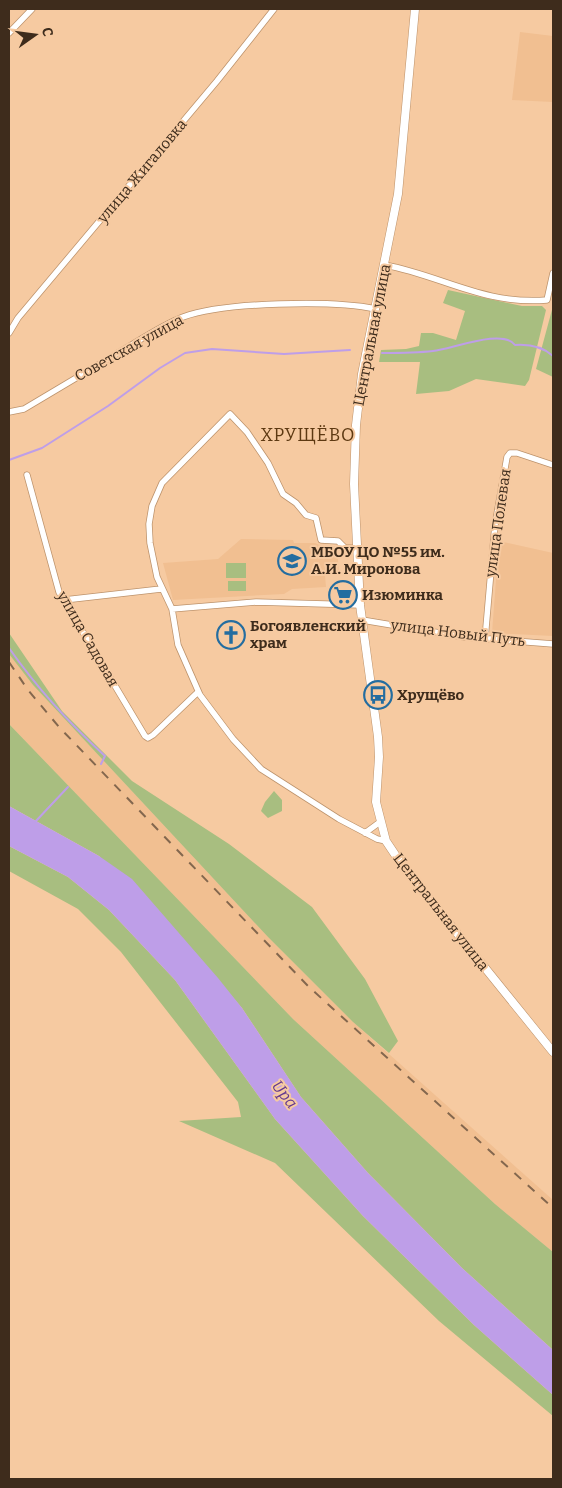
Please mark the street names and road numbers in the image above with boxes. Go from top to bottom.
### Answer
street label: улица Жигаловка [93,116,191,227]
street label: Центральная улица [349,262,395,408]
street label: Советская улица [72,311,186,385]
street label: улица Полевая [481,468,515,579]
street label: улица Садовая [53,587,123,690]
street label: улица Новый Путь [389,616,527,650]
street label: Центральная улица [389,850,493,974]

